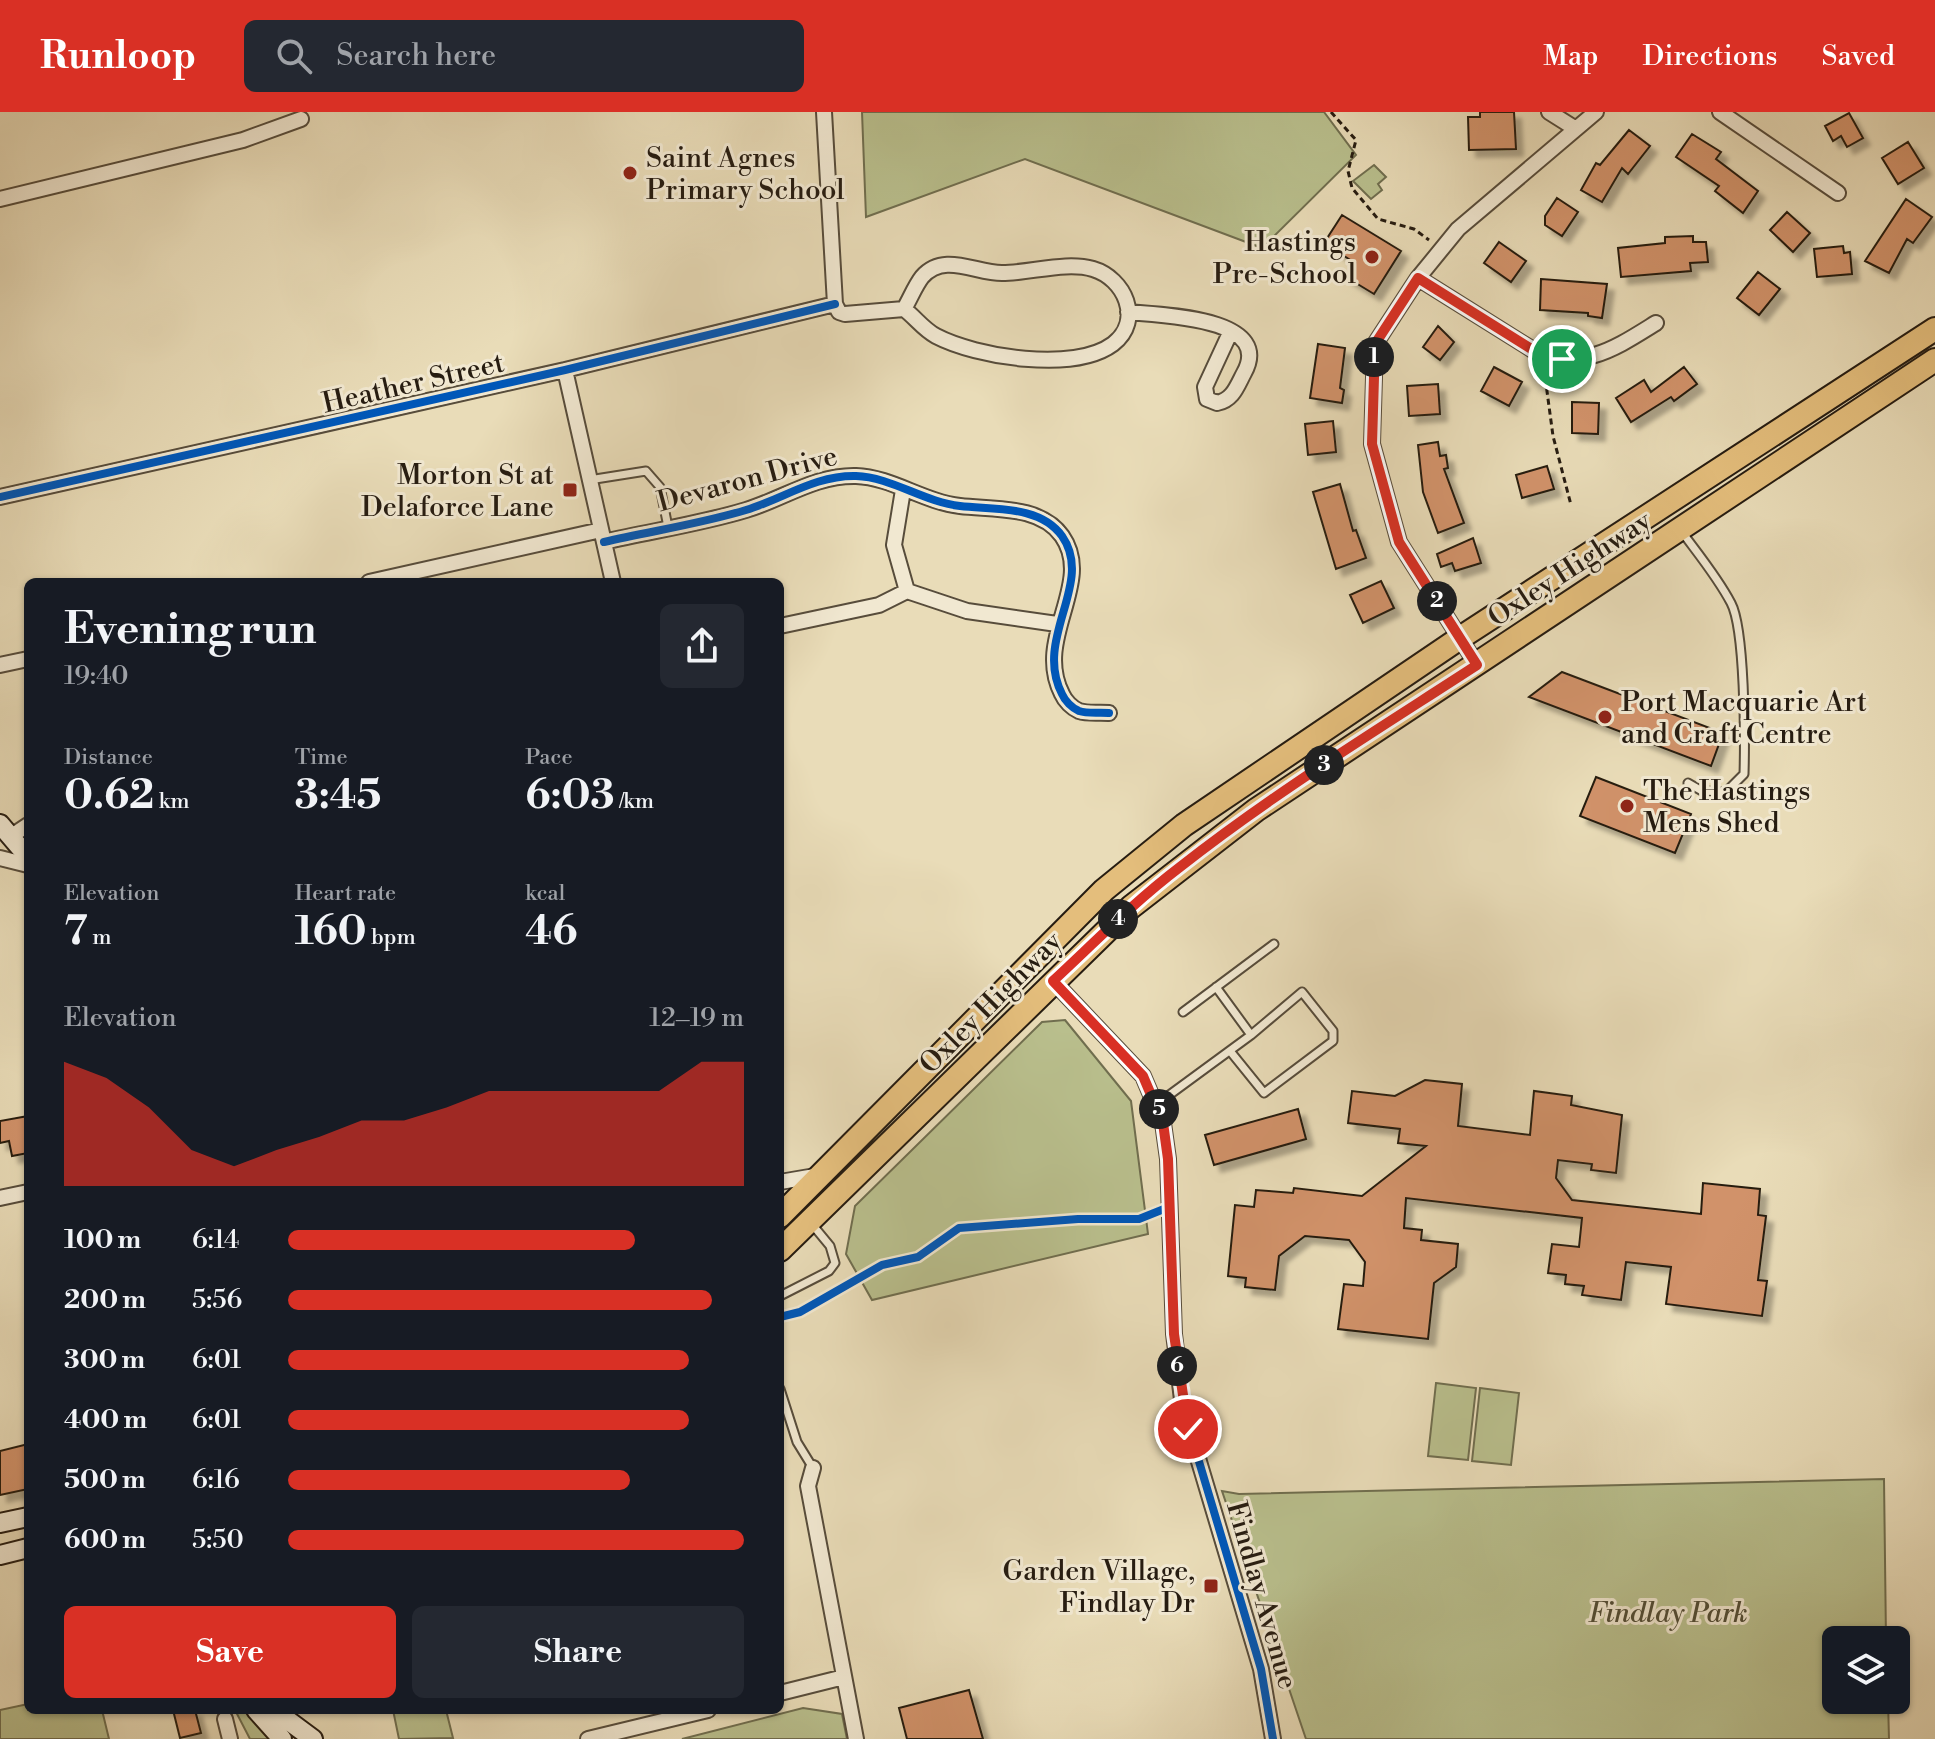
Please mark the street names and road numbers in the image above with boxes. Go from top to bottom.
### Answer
street label: Heather Street [319,346,508,421]
street label: Devaron Drive [653,439,841,520]
street label: Oxley Highway [1482,503,1658,635]
street label: Oxley Highway [912,924,1070,1082]
street label: Findlay Avenue [1218,1497,1305,1693]

